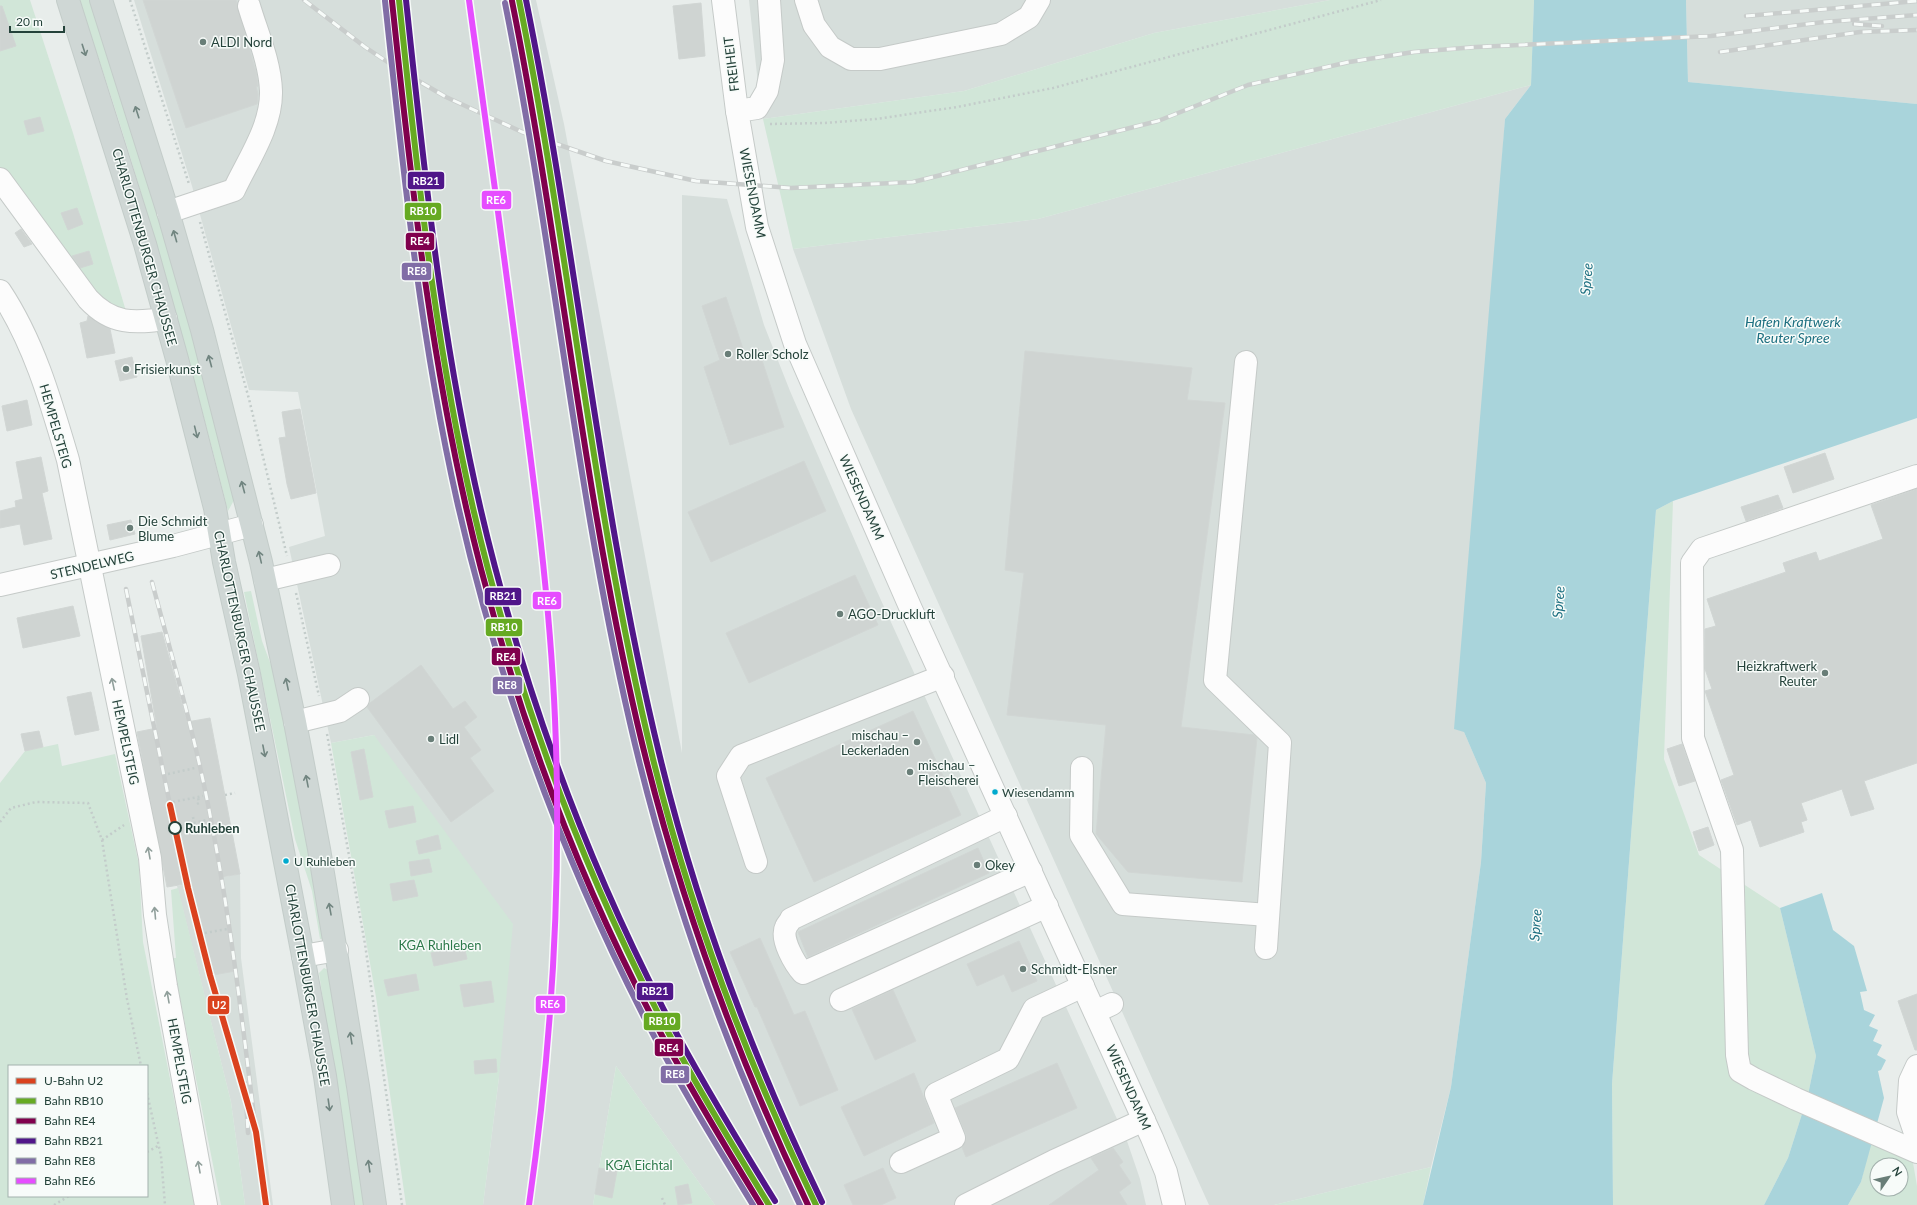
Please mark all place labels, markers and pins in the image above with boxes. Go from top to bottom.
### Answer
place label: ALDI Nord [211,34,272,50]
marker: ALDI Nord [198,37,208,47]
place label: Roller Scholz [736,346,809,362]
marker: Roller Scholz [723,349,733,359]
place label: Frisierkunst [134,361,201,377]
marker: Frisierkunst [121,364,131,374]
place label: Die Schmidt Blume [138,513,208,544]
marker: Die Schmidt Blume [125,523,135,533]
place label: AGO-Druckluft [848,606,935,622]
marker: AGO-Druckluft [835,609,845,619]
place label: Heizkraftwerk Reuter [1737,658,1817,689]
marker: Heizkraftwerk Reuter [1820,668,1830,678]
place label: mischau – Leckerladen [841,727,909,758]
place label: Lidl [439,731,459,747]
marker: Lidl [426,734,436,744]
marker: mischau – Leckerladen [912,737,922,747]
place label: mischau – Fleischerei [918,757,979,788]
marker: mischau – Fleischerei [905,767,915,777]
place label: Wiesendamm [1002,785,1074,800]
marker: Wiesendamm [990,787,1000,797]
place label: Ruhleben [185,820,240,836]
marker: Ruhleben [168,821,182,835]
place label: U Ruhleben [294,854,355,869]
marker: U Ruhleben [281,856,291,866]
place label: Okey [985,857,1015,873]
marker: Okey [972,860,982,870]
place label: Schmidt-Elsner [1031,961,1117,977]
marker: Schmidt-Elsner [1018,964,1028,974]

